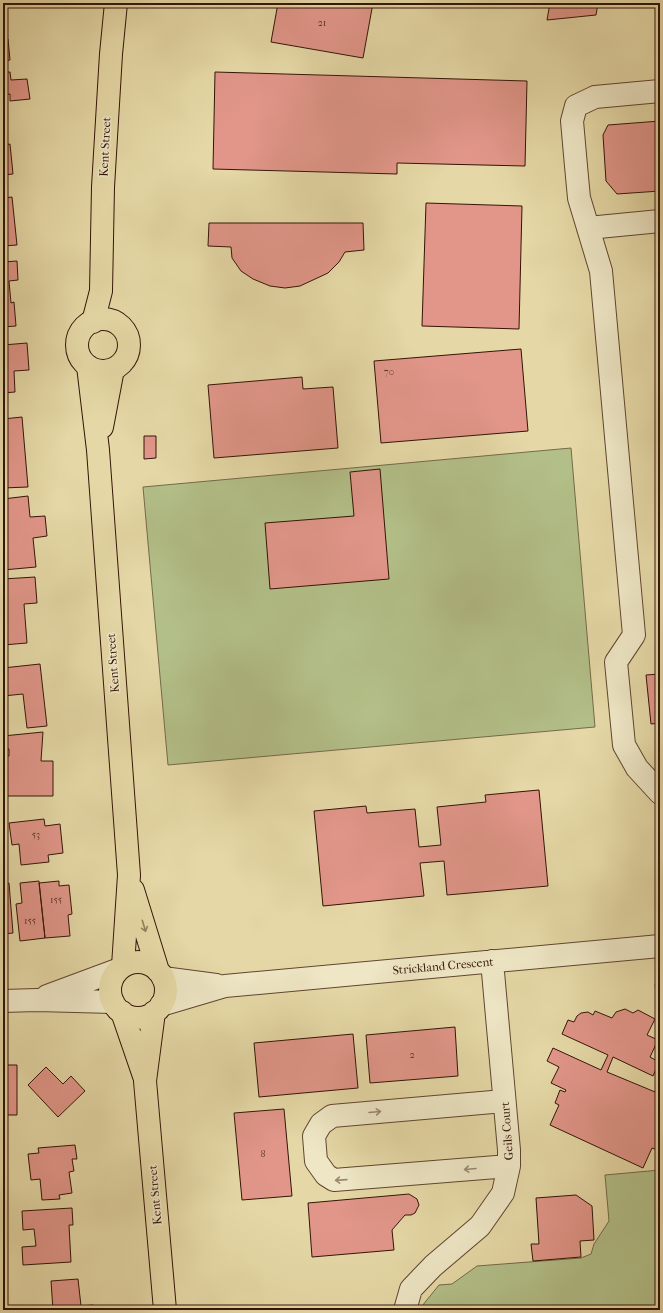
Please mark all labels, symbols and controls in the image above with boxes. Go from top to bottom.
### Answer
house number: 21 [318,17,326,29]
street label: Kent Street [96,116,114,177]
house number: 70 [384,366,394,378]
street label: Kent Street [104,632,122,693]
house number: 53 [32,829,40,841]
house number: 155 [50,894,62,906]
house number: 155 [24,915,36,927]
one-way arrow [141,919,148,932]
street label: Strickland Crescent [392,955,495,977]
house number: 2 [409,1049,415,1061]
street label: Geils Court [498,1101,516,1161]
one-way arrow [368,1108,381,1116]
house number: 8 [260,1148,266,1160]
street label: Kent Street [145,1164,165,1225]
one-way arrow [464,1166,477,1173]
one-way arrow [335,1176,348,1183]

